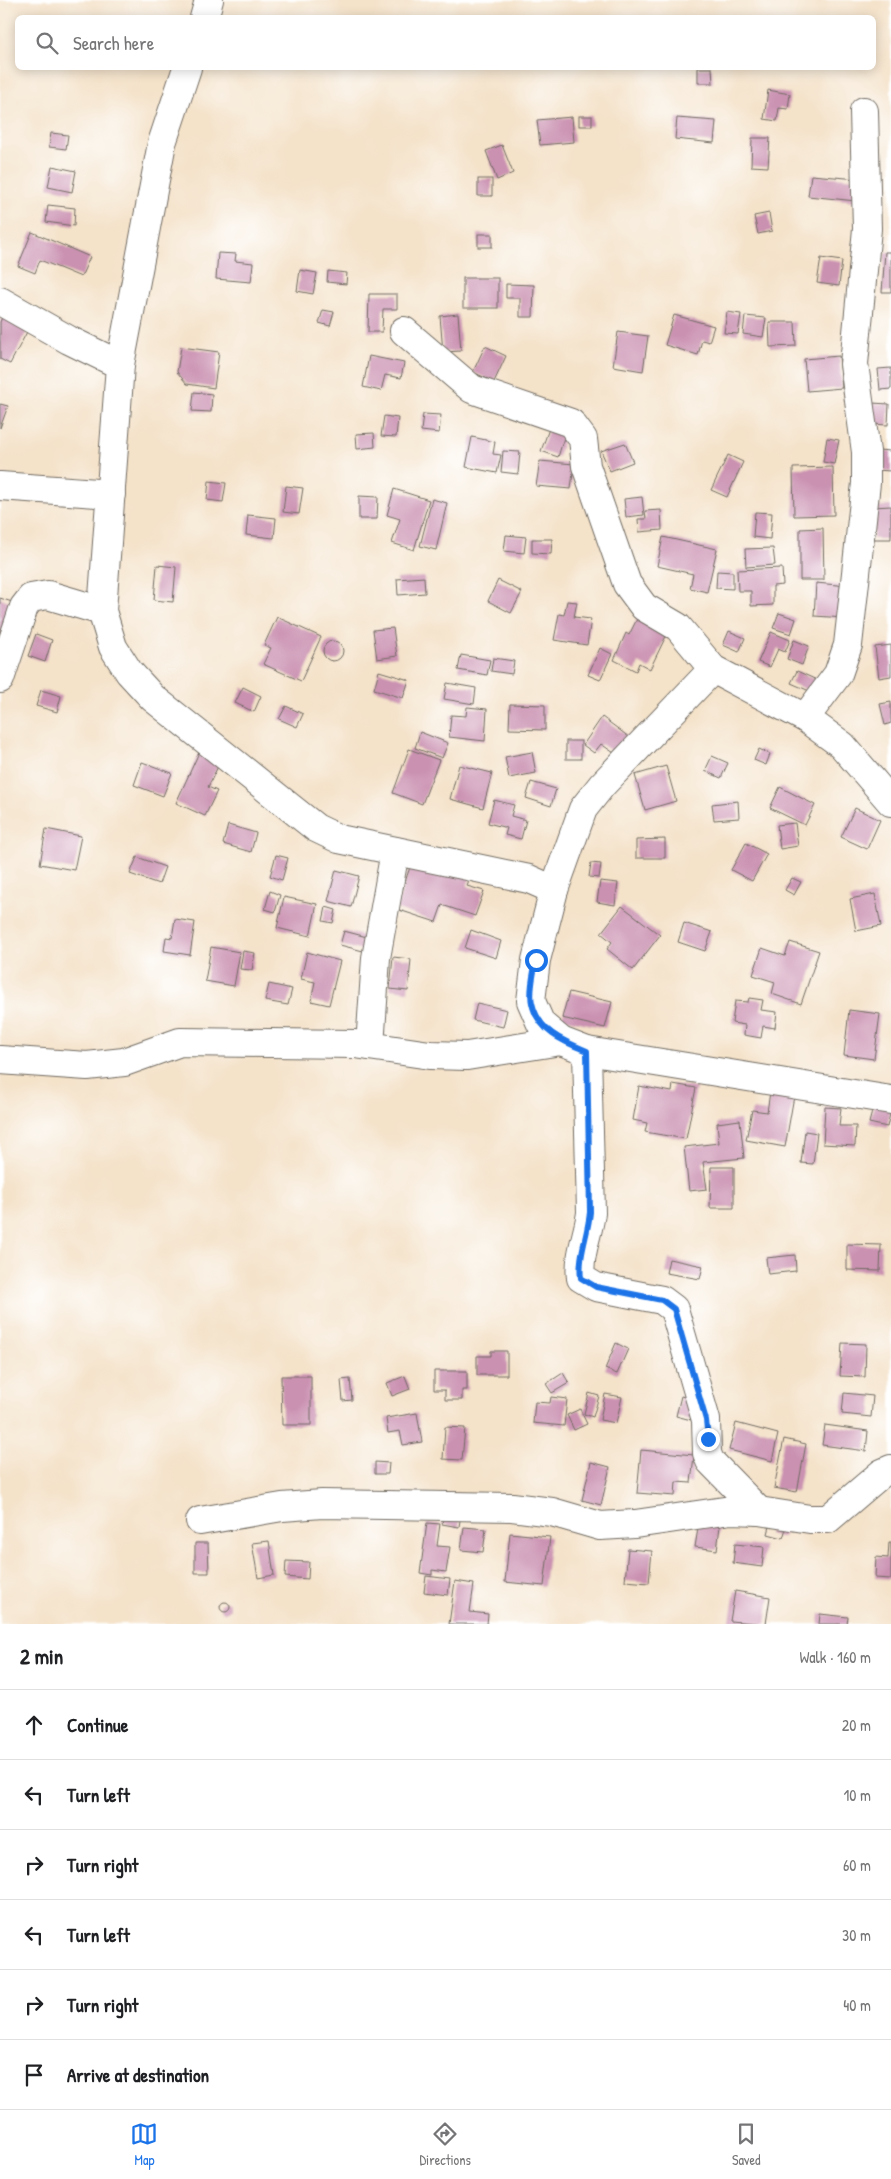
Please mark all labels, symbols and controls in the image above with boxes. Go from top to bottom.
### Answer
search box [15,15,876,70]
icon: search [33,29,61,57]
text: Search here [73,30,154,56]
route start [525,949,548,972]
route end [697,1428,720,1451]
text: 2 min [20,1642,63,1671]
text: Walk · 160 m [799,1646,871,1668]
icon: ahead [20,1711,48,1739]
text: Continue [67,1712,128,1738]
text: 20 m [842,1714,871,1736]
icon: left [20,1781,48,1809]
text: Turn left [67,1782,130,1808]
text: 10 m [843,1784,871,1806]
icon: right [20,1851,48,1879]
text: Turn right [67,1852,138,1878]
text: 60 m [843,1854,871,1876]
icon: left [20,1921,48,1949]
text: Turn left [67,1922,130,1948]
text: 30 m [842,1924,871,1946]
icon: right [20,1991,48,2019]
text: Turn right [67,1992,138,2018]
text: 40 m [843,1994,871,2016]
icon: arrive [20,2061,48,2089]
text: Arrive at destination [67,2062,209,2088]
tab: Map [130,2120,158,2169]
tab: Directions [419,2120,471,2169]
tab: Saved [732,2120,761,2169]

